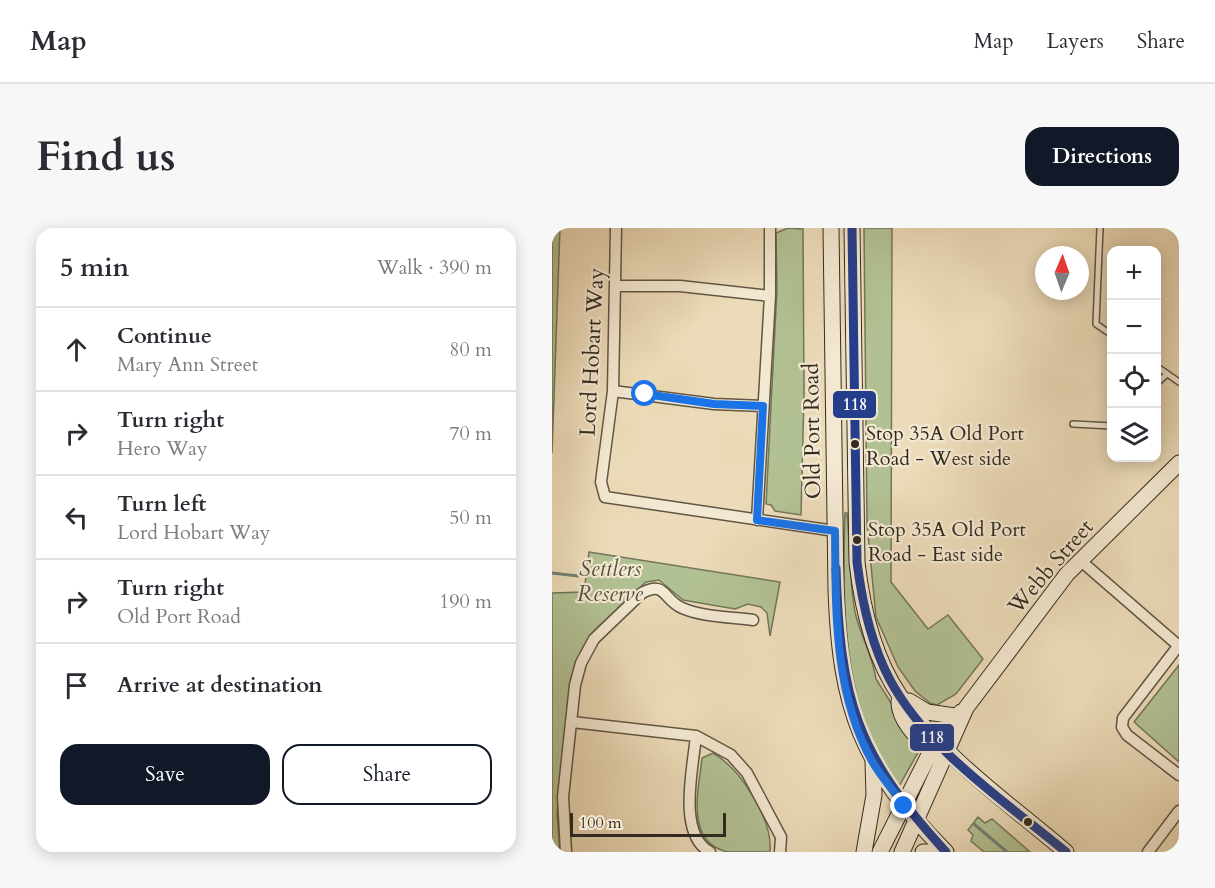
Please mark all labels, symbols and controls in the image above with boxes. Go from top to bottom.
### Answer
text: Map [30,22,87,60]
text: Map [974,27,1014,56]
text: Layers [1047,27,1104,56]
text: Share [1137,27,1185,56]
button: Directions [1025,127,1179,186]
text: Find us [36,128,176,185]
north arrow [1035,246,1089,300]
map controls [1107,246,1161,462]
button: + [1107,246,1161,300]
text: 5 min [60,250,129,285]
text: Walk · 390 m [377,254,492,281]
street label: Lord Hobart Way [573,267,611,437]
button: − [1107,300,1161,354]
text: Continue [117,321,212,351]
icon: ahead [60,333,93,366]
text: 80 m [449,336,492,363]
text: Mary Ann Street [117,351,258,378]
button: locate [1107,354,1161,408]
street label: Old Port Road [796,362,828,499]
route start [631,380,657,406]
line badge: 118 [832,390,877,419]
text: 118 [843,394,867,416]
text: Turn right [117,405,224,435]
button: layers [1107,408,1161,462]
icon: right [60,417,93,450]
text: 70 m [449,420,492,447]
place label: Stop 35A Old Port Road - West side [866,420,1025,472]
text: Hero Way [117,435,208,462]
marker: Stop 35A Old Port Road - West side [849,438,861,450]
text: Turn left [117,489,206,519]
icon: left [60,501,93,534]
text: 50 m [449,504,492,531]
street label: Webb Street [1000,513,1100,621]
place label: Stop 35A Old Port Road - East side [868,516,1027,568]
text: Lord Hobart Way [117,519,270,546]
marker: Stop 35A Old Port Road - East side [851,534,863,546]
park label: Settlers Reserve [577,554,643,609]
text: Turn right [117,573,224,603]
icon: right [60,585,93,618]
text: 190 m [439,588,492,615]
text: Old Port Road [117,603,241,630]
icon: arrive [60,669,93,702]
text: Arrive at destination [117,670,322,700]
line badge: 118 [909,723,955,752]
text: 118 [920,727,944,749]
button: Save [60,744,270,805]
button: Share [282,744,492,805]
route end [890,792,916,818]
scale bar [570,810,726,838]
text: 100 m [579,812,621,834]
unlabelled marker [1022,816,1034,828]

